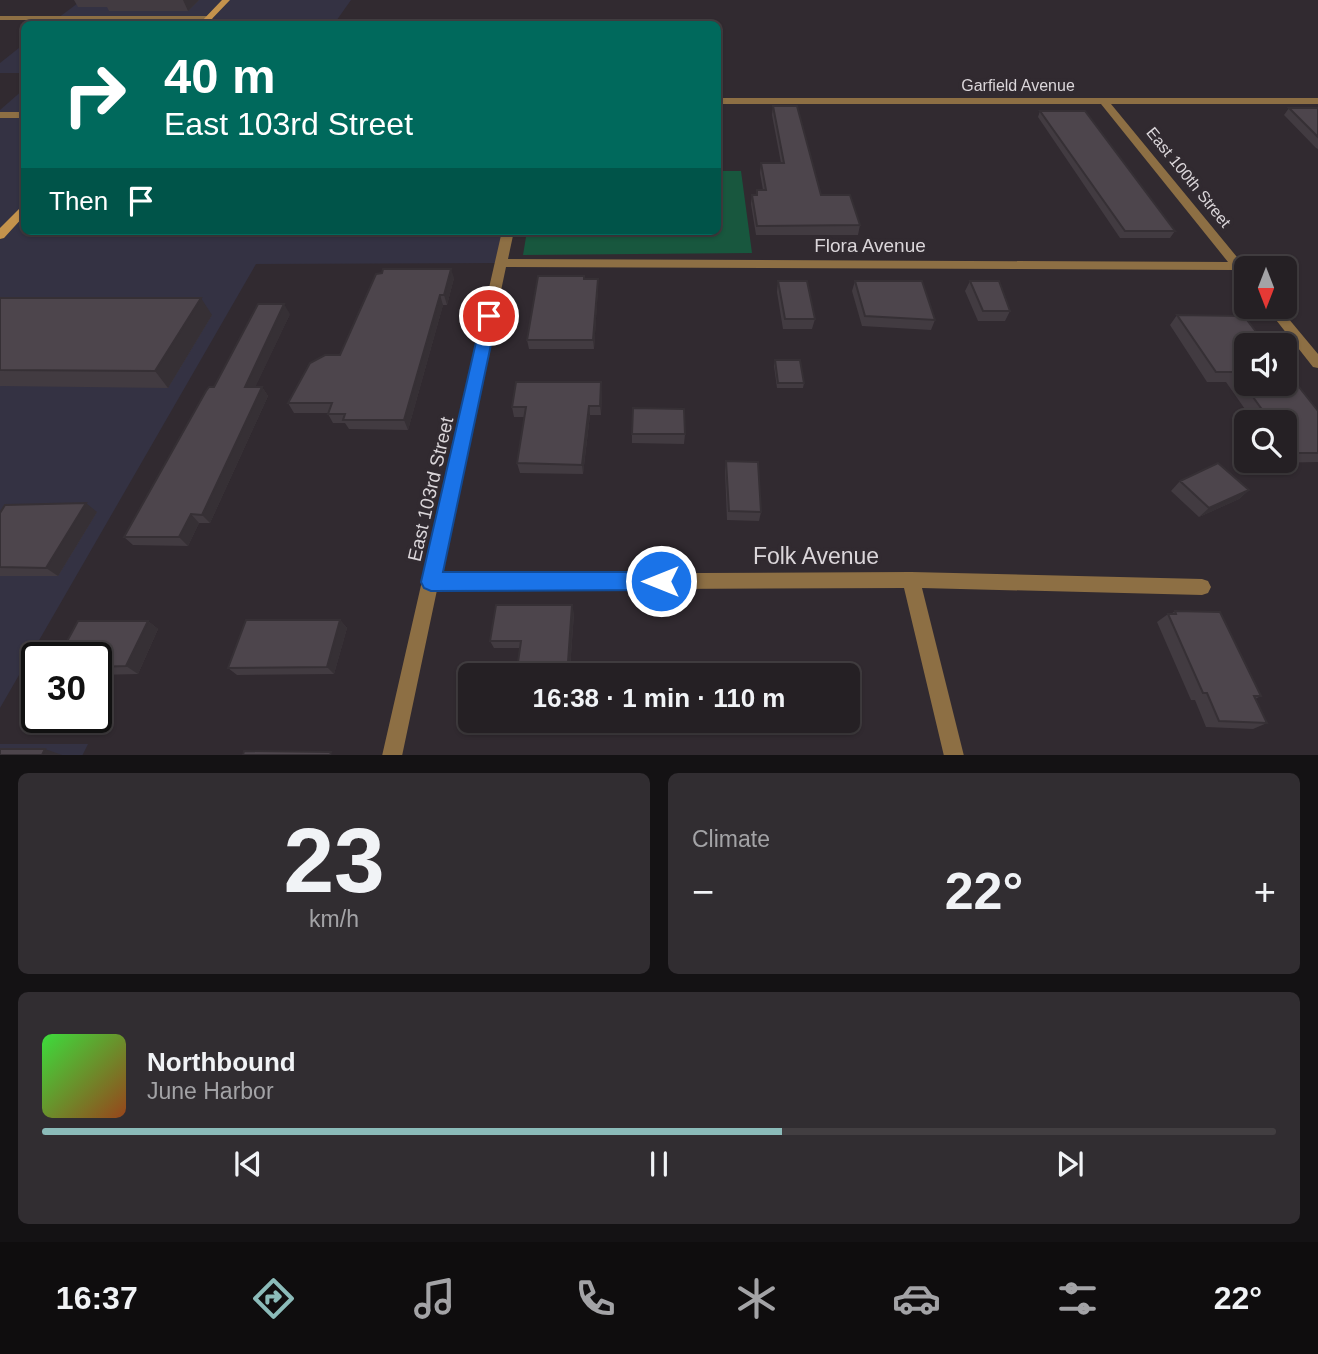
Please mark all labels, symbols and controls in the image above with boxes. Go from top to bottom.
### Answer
icon: right [49,49,140,140]
text: 40 m [164,49,276,103]
street label: Garfield Avenue [961,77,1075,94]
text: East 103rd Street [164,106,413,142]
street label: East 100th Street [1143,124,1234,231]
icon: arrive [122,182,160,220]
text: Then [49,186,108,216]
street label: Flora Avenue [814,235,926,256]
north arrow [1234,256,1297,318]
map controls [1234,256,1297,473]
pin [459,286,519,346]
icon: arrive [470,297,508,335]
button: sound [1234,333,1297,396]
button: search [1234,410,1297,473]
street label: East 103rd Street [404,414,458,564]
street label: Folk Avenue [753,543,879,569]
position arrow [624,544,698,618]
speed limit sign: 30 [21,642,112,733]
text: 16:38 · 1 min · 110 m [533,683,785,713]
text: 23 [283,810,385,911]
text: Climate [692,826,770,852]
text: 22° [945,862,1023,920]
text: − [692,871,714,913]
text: + [1254,871,1276,913]
text: km/h [309,906,359,932]
text: Northbound [147,1047,296,1077]
text: June Harbor [147,1078,274,1104]
icon: previous [229,1145,267,1183]
icon: pause [640,1145,678,1183]
icon: next [1051,1145,1089,1183]
icon: directions [249,1274,298,1323]
icon: music [410,1274,459,1323]
icon: phone [571,1274,620,1323]
icon: climate [732,1274,781,1323]
icon: car [892,1274,941,1323]
icon: filters [1053,1274,1102,1323]
text: 16:37 [56,1280,138,1316]
text: 22° [1214,1280,1262,1316]

